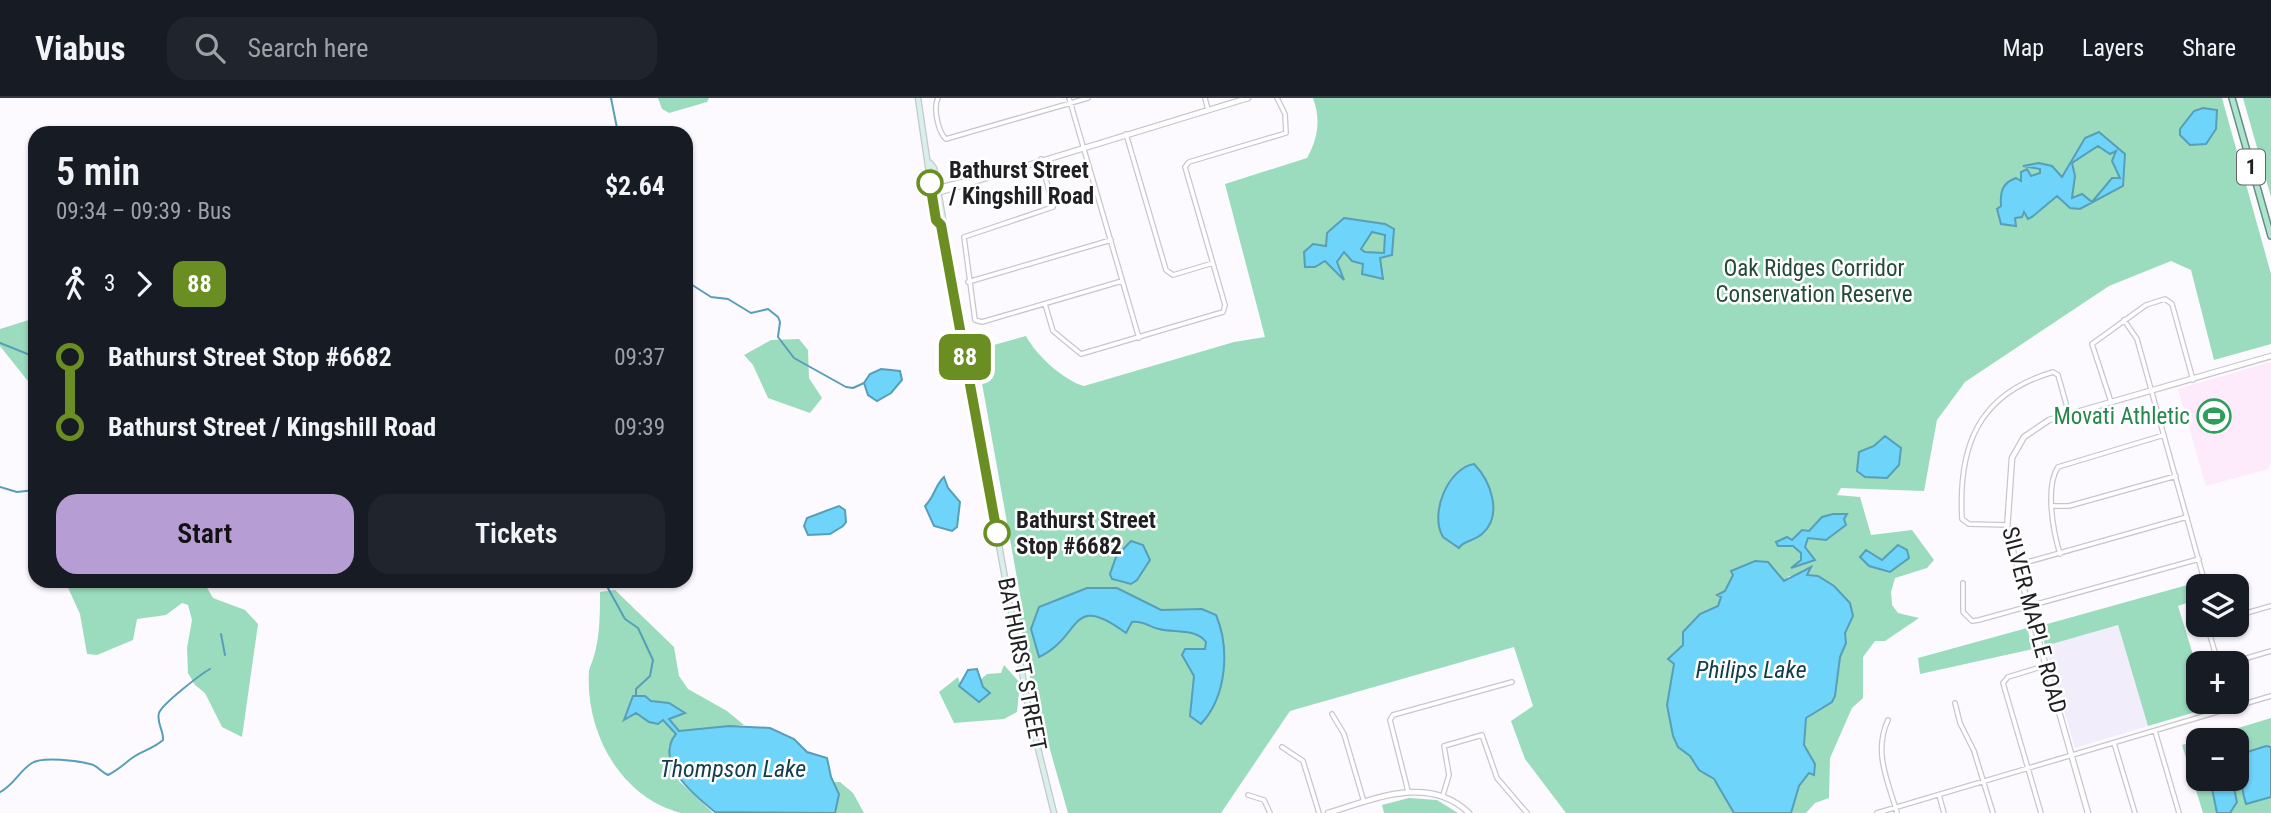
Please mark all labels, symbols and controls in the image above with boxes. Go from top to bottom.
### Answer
search box [167,17,657,80]
text: Viabus [35,29,125,68]
icon: search [191,29,229,67]
text: Search here [247,33,368,63]
text: Map [2003,34,2044,62]
text: Layers [2082,34,2144,62]
text: Share [2182,34,2236,62]
text: 5 min [56,150,140,194]
road number: 1 [2237,150,2265,184]
place label: Bathurst Street / Kingshill Road [948,157,1094,210]
marker: Bathurst Street / Kingshill Road [917,170,943,196]
text: $2.64 [605,171,665,201]
text: 09:34 – 09:39 · Bus [56,198,232,225]
park label: Oak Ridges Corridor Conservation Reserve [1716,255,1912,308]
icon: walk [56,265,94,303]
icon: forward [125,265,163,303]
text: 3 [104,270,115,297]
text: 88 [187,270,212,298]
line badge: 88 [934,334,996,380]
text: Bathurst Street Stop #6682 [108,342,392,372]
text: 88 [953,343,977,371]
text: 09:37 [614,344,665,371]
sports icon: Movati Athletic [2195,397,2233,435]
place label: Movati Athletic [2053,403,2190,430]
text: Bathurst Street / Kingshill Road [108,412,436,442]
text: 09:39 [614,414,665,441]
button: Start [56,494,354,574]
button: Tickets [368,494,665,574]
place label: Bathurst Street Stop #6682 [1016,507,1156,560]
marker: Bathurst Street Stop #6682 [984,520,1010,546]
street label: SILVER MAPLE ROAD [1996,524,2072,716]
map controls [2186,574,2249,791]
button: layers [2186,574,2249,637]
street label: BATHURST STREET [992,575,1052,753]
button: + [2186,651,2249,714]
water label: Philips Lake [1695,656,1807,684]
button: − [2186,728,2249,791]
water label: Thompson Lake [660,755,806,783]

